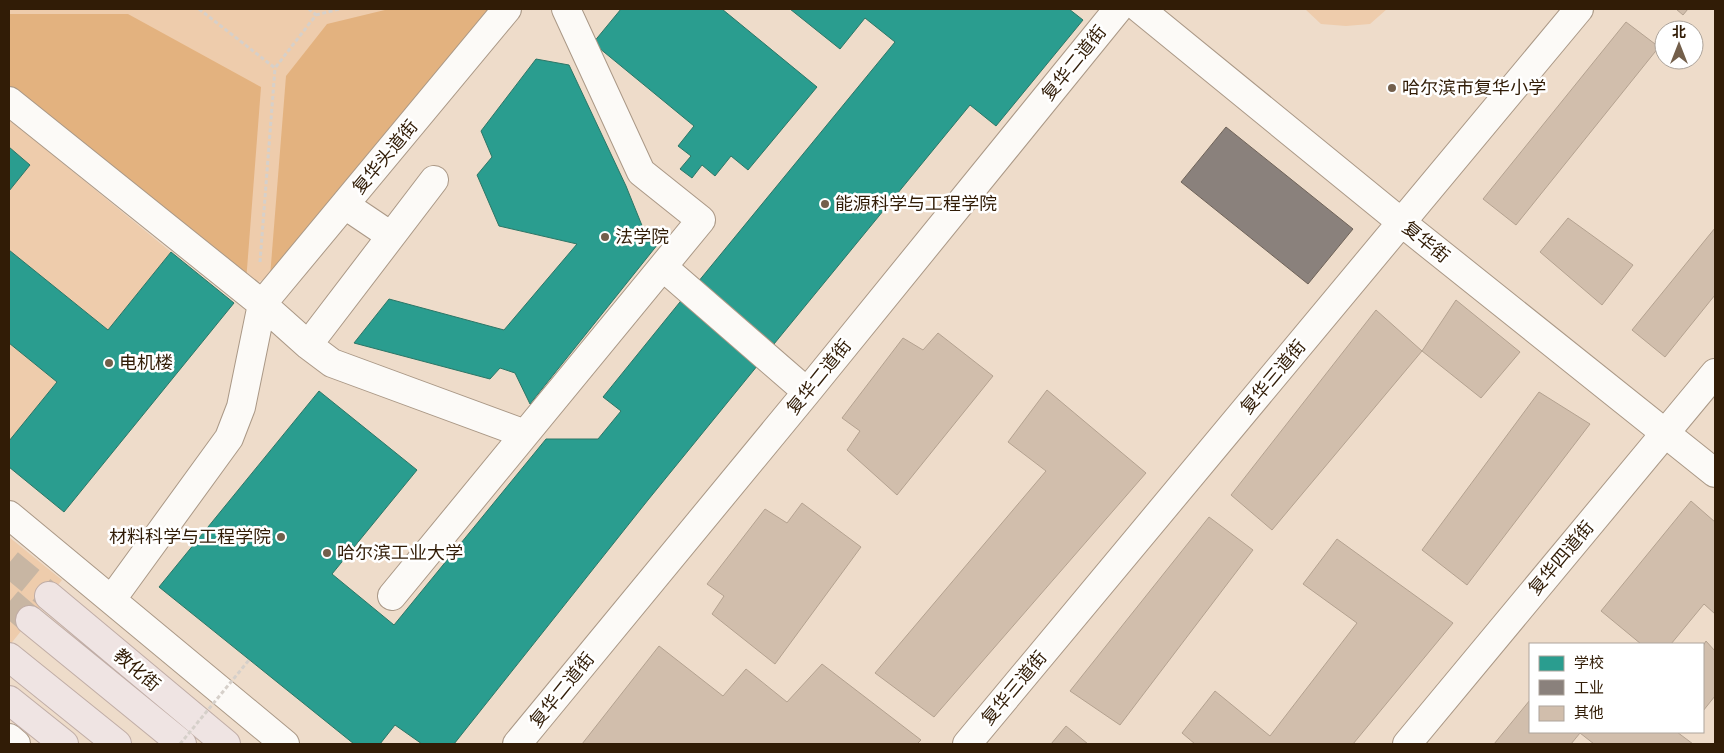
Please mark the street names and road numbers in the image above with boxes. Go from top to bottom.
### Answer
street label: 复华二道街 [1037,21,1110,104]
street label: 复华头道街 [348,115,422,198]
street label: 复华街 [1399,216,1454,267]
street label: 复华二道街 [782,335,855,418]
street label: 复华三道街 [1236,335,1310,418]
street label: 复华四道街 [1524,516,1598,599]
street label: 教化街 [110,644,165,695]
street label: 复华三道街 [977,646,1051,729]
street label: 复华二道街 [525,648,598,731]

